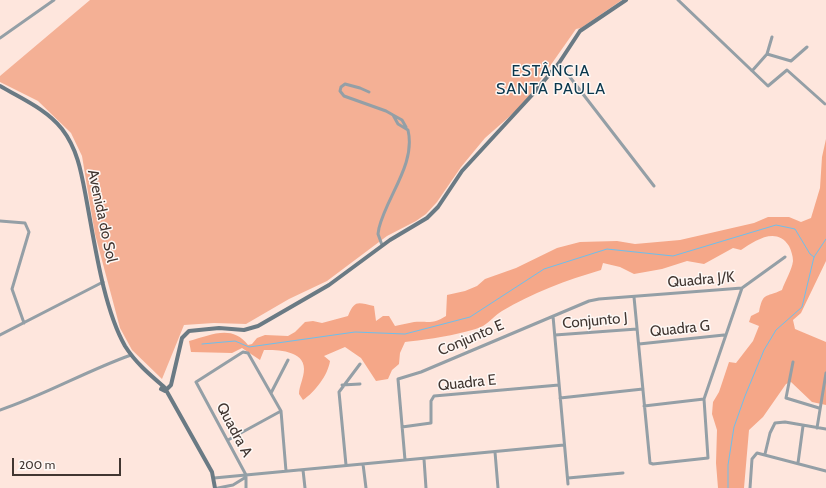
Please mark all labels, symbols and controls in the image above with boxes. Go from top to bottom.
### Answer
district label: ESTÂNCIA SANTA PAULA [496,61,606,99]
street label: Avenida do Sol [83,168,121,264]
street label: Quadra J/K [667,268,735,292]
street label: Conjunto J [562,309,628,333]
street label: Conjunto E [435,316,507,360]
street label: Quadra G [649,317,711,341]
street label: Quadra E [437,371,497,395]
street label: Quadra A [212,400,256,460]
scale bar [14,450,123,476]
text: 200 m [19,457,55,472]

